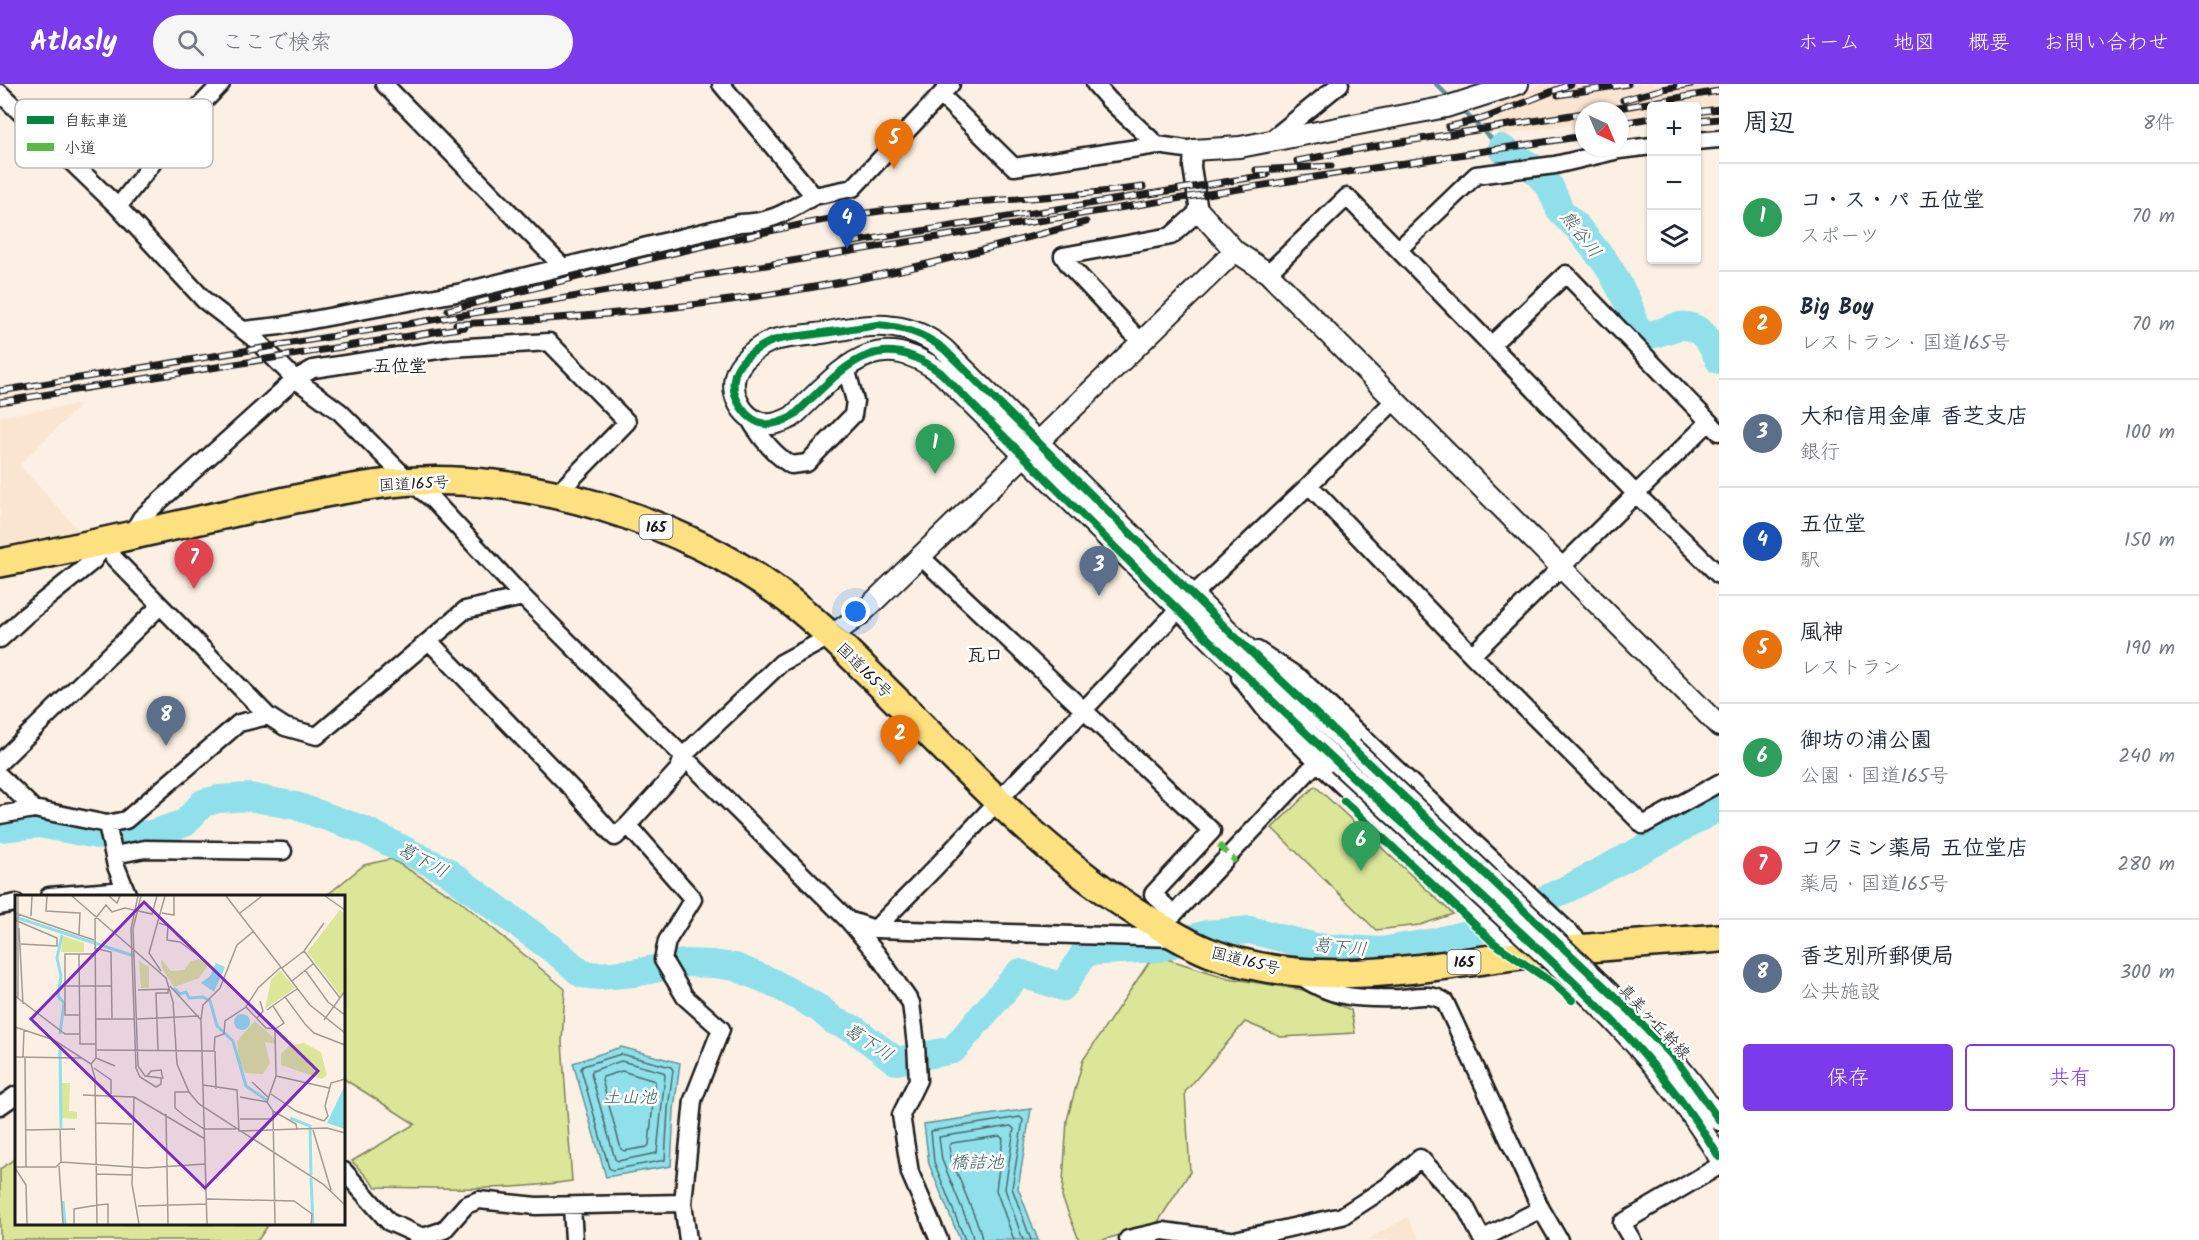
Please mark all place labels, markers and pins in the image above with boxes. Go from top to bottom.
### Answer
pin: 5 [874,120,914,169]
pin: 4 [828,200,866,249]
pin: 1 [916,424,954,474]
pin: 7 [174,540,214,589]
pin: 3 [1080,546,1118,596]
pin: 8 [146,696,186,746]
pin: 2 [880,716,920,765]
pin: 6 [1342,822,1380,871]

